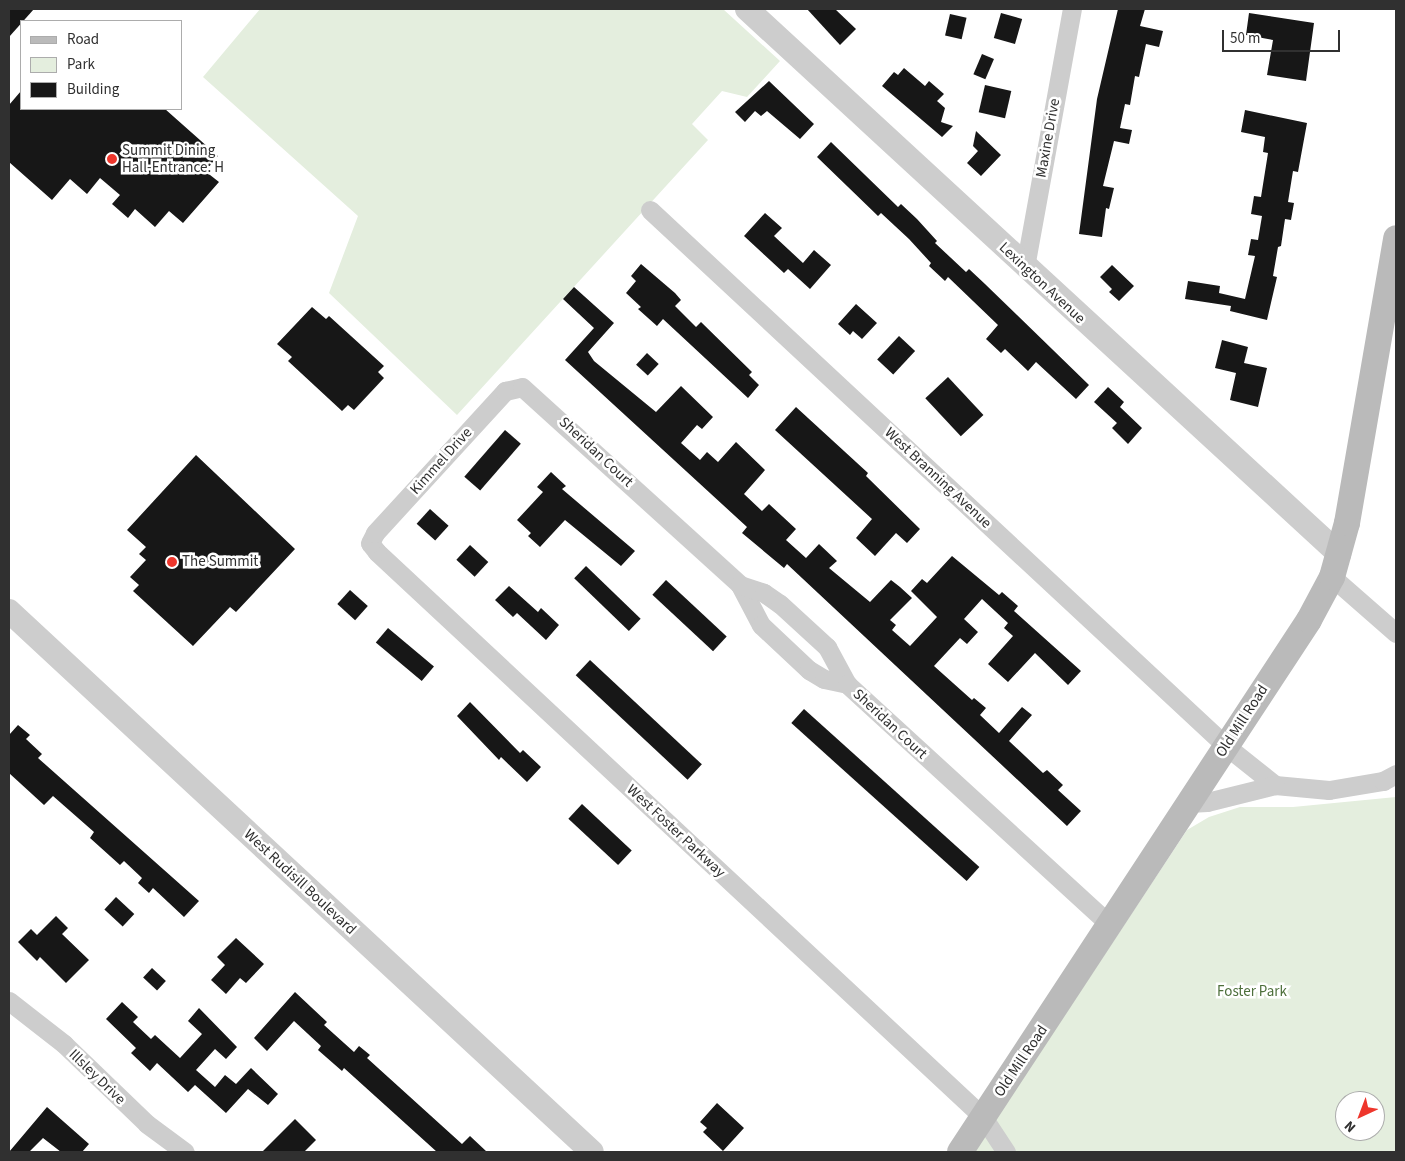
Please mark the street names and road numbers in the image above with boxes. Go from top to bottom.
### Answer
street label: Maxine Drive [1032,97,1064,179]
street label: Lexington Avenue [995,239,1089,327]
street label: Sheridan Court [555,413,637,491]
street label: Kimmel Drive [406,424,476,498]
street label: West Branning Avenue [881,424,995,532]
street label: Old Mill Road [1212,681,1272,761]
street label: Sheridan Court [849,685,931,763]
street label: West Foster Parkway [623,781,729,881]
street label: West Rudisill Boulevard [240,825,360,939]
street label: Old Mill Road [990,1022,1052,1100]
street label: Illsley Drive [65,1046,129,1108]

